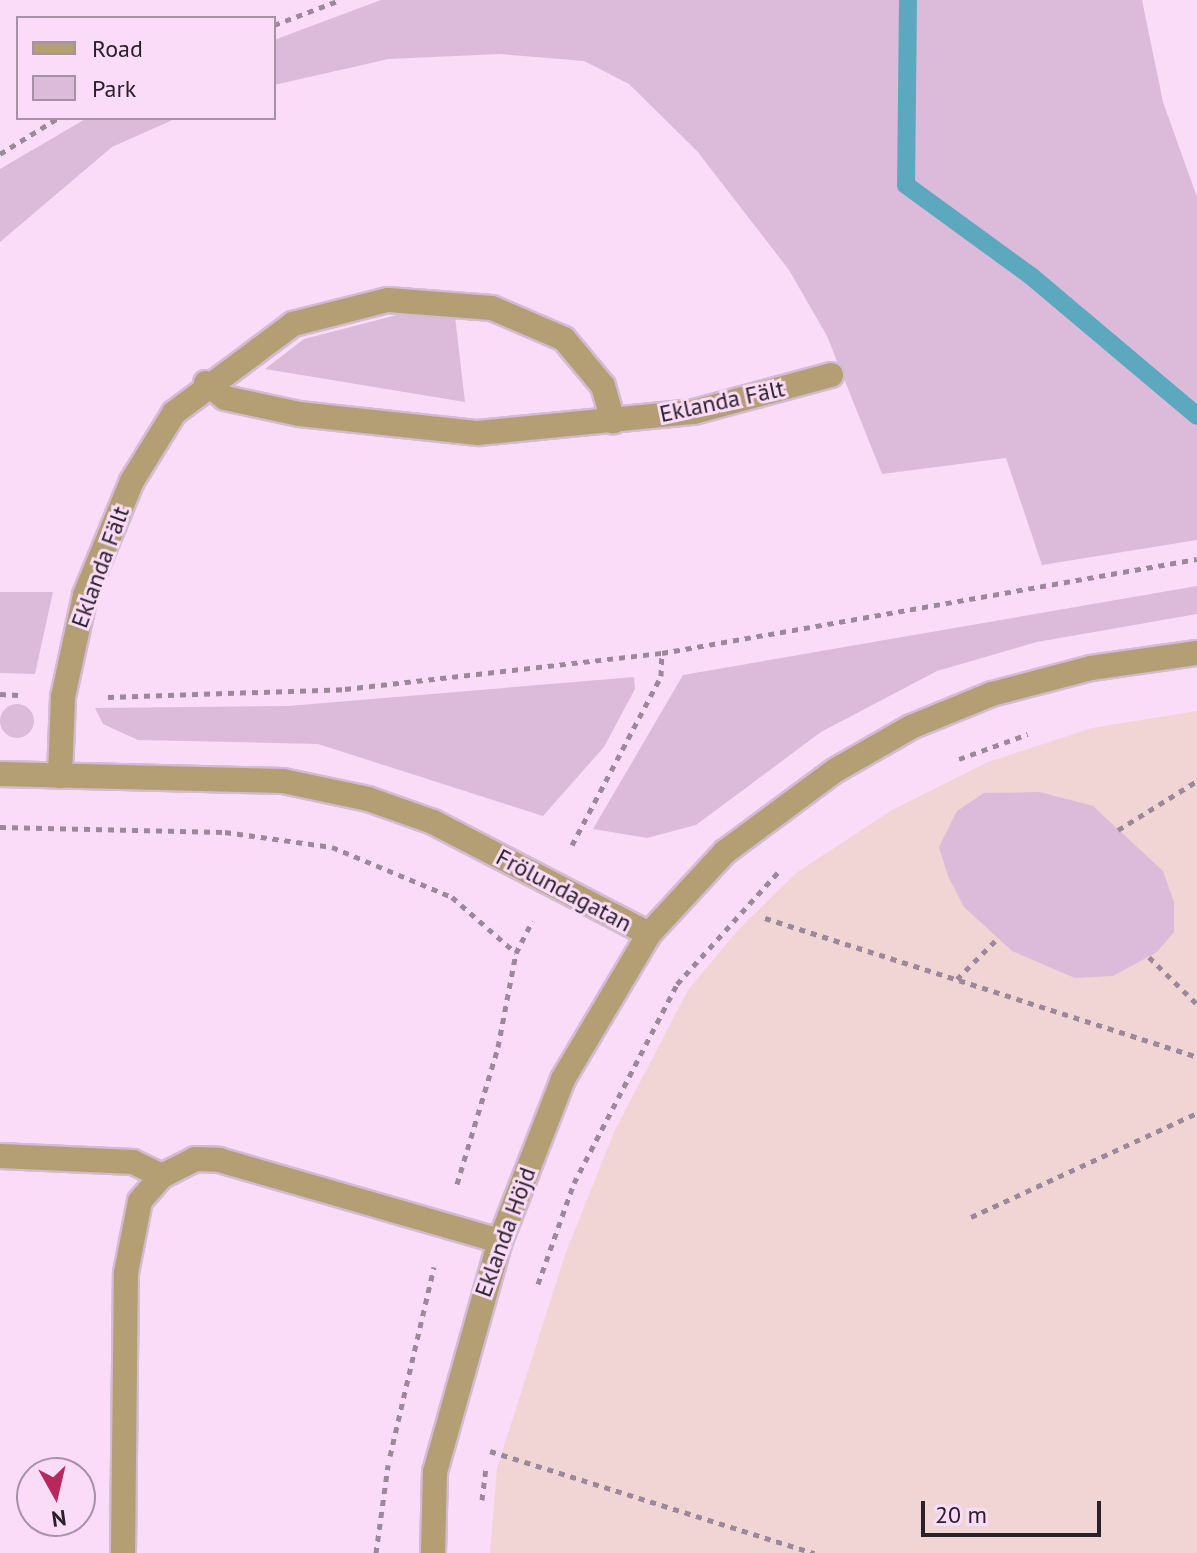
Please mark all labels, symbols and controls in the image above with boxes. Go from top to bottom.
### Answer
legend [16,16,276,120]
text: Road [92,33,143,64]
text: Park [92,73,136,104]
street label: Eklanda Fält [657,374,787,428]
street label: Eklanda Fält [65,502,135,632]
street label: Frölundagatan [491,842,637,938]
street label: Eklanda Höjd [468,1163,542,1301]
north arrow [16,1457,96,1537]
scale bar [925,1485,1105,1535]
text: 20 m [935,1499,987,1530]
text: N [50,1504,68,1534]

